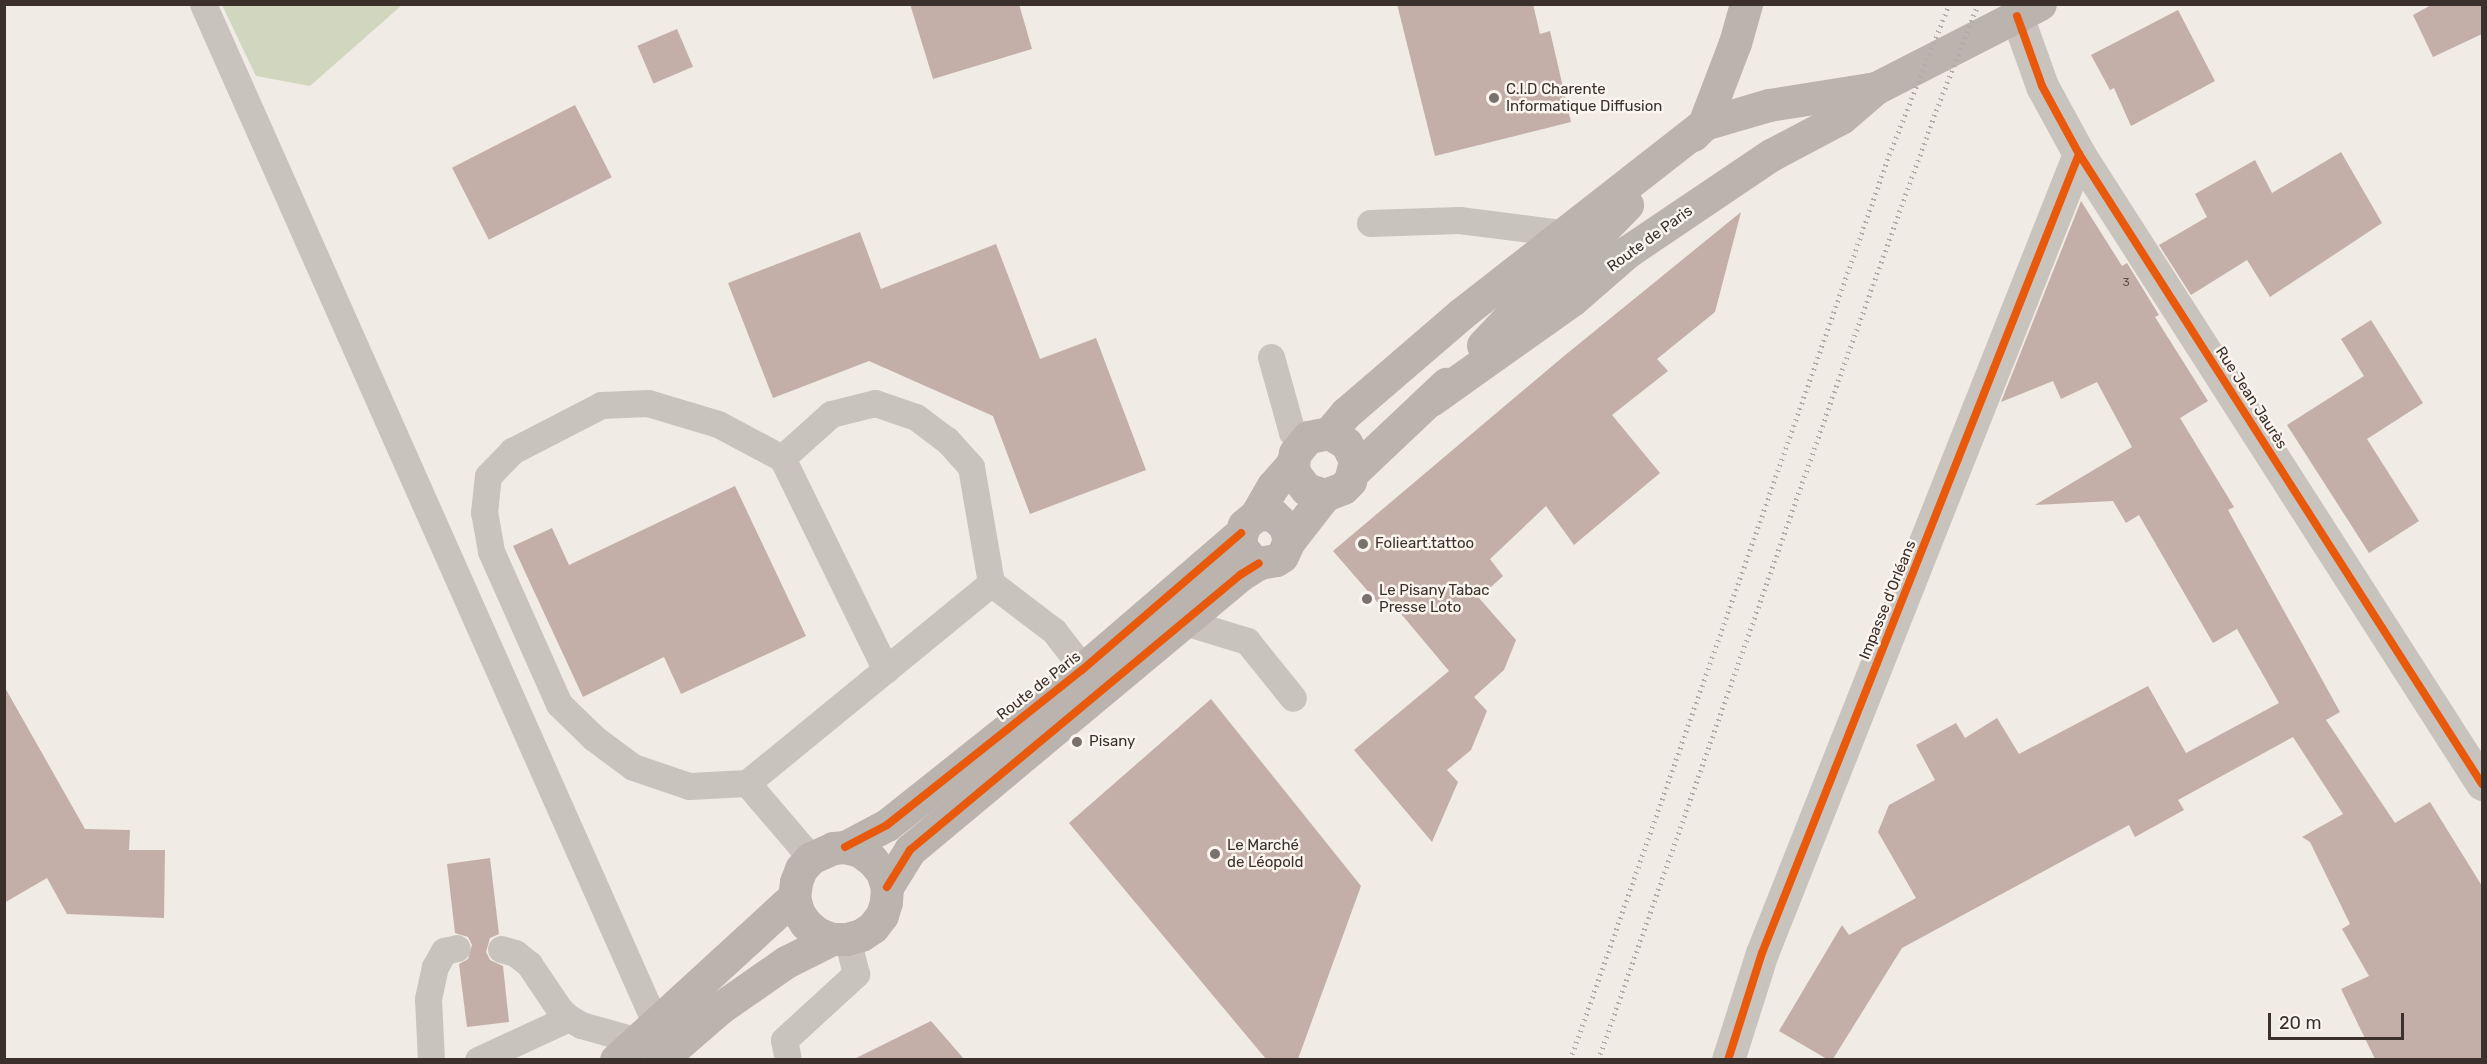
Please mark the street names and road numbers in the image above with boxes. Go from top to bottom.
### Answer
street label: Route de Paris [1604,202,1696,276]
street label: Rue Jean Jaurès [2211,344,2291,452]
street label: Impasse d'Orléans [1856,538,1920,662]
street label: Route de Paris [994,648,1084,724]

